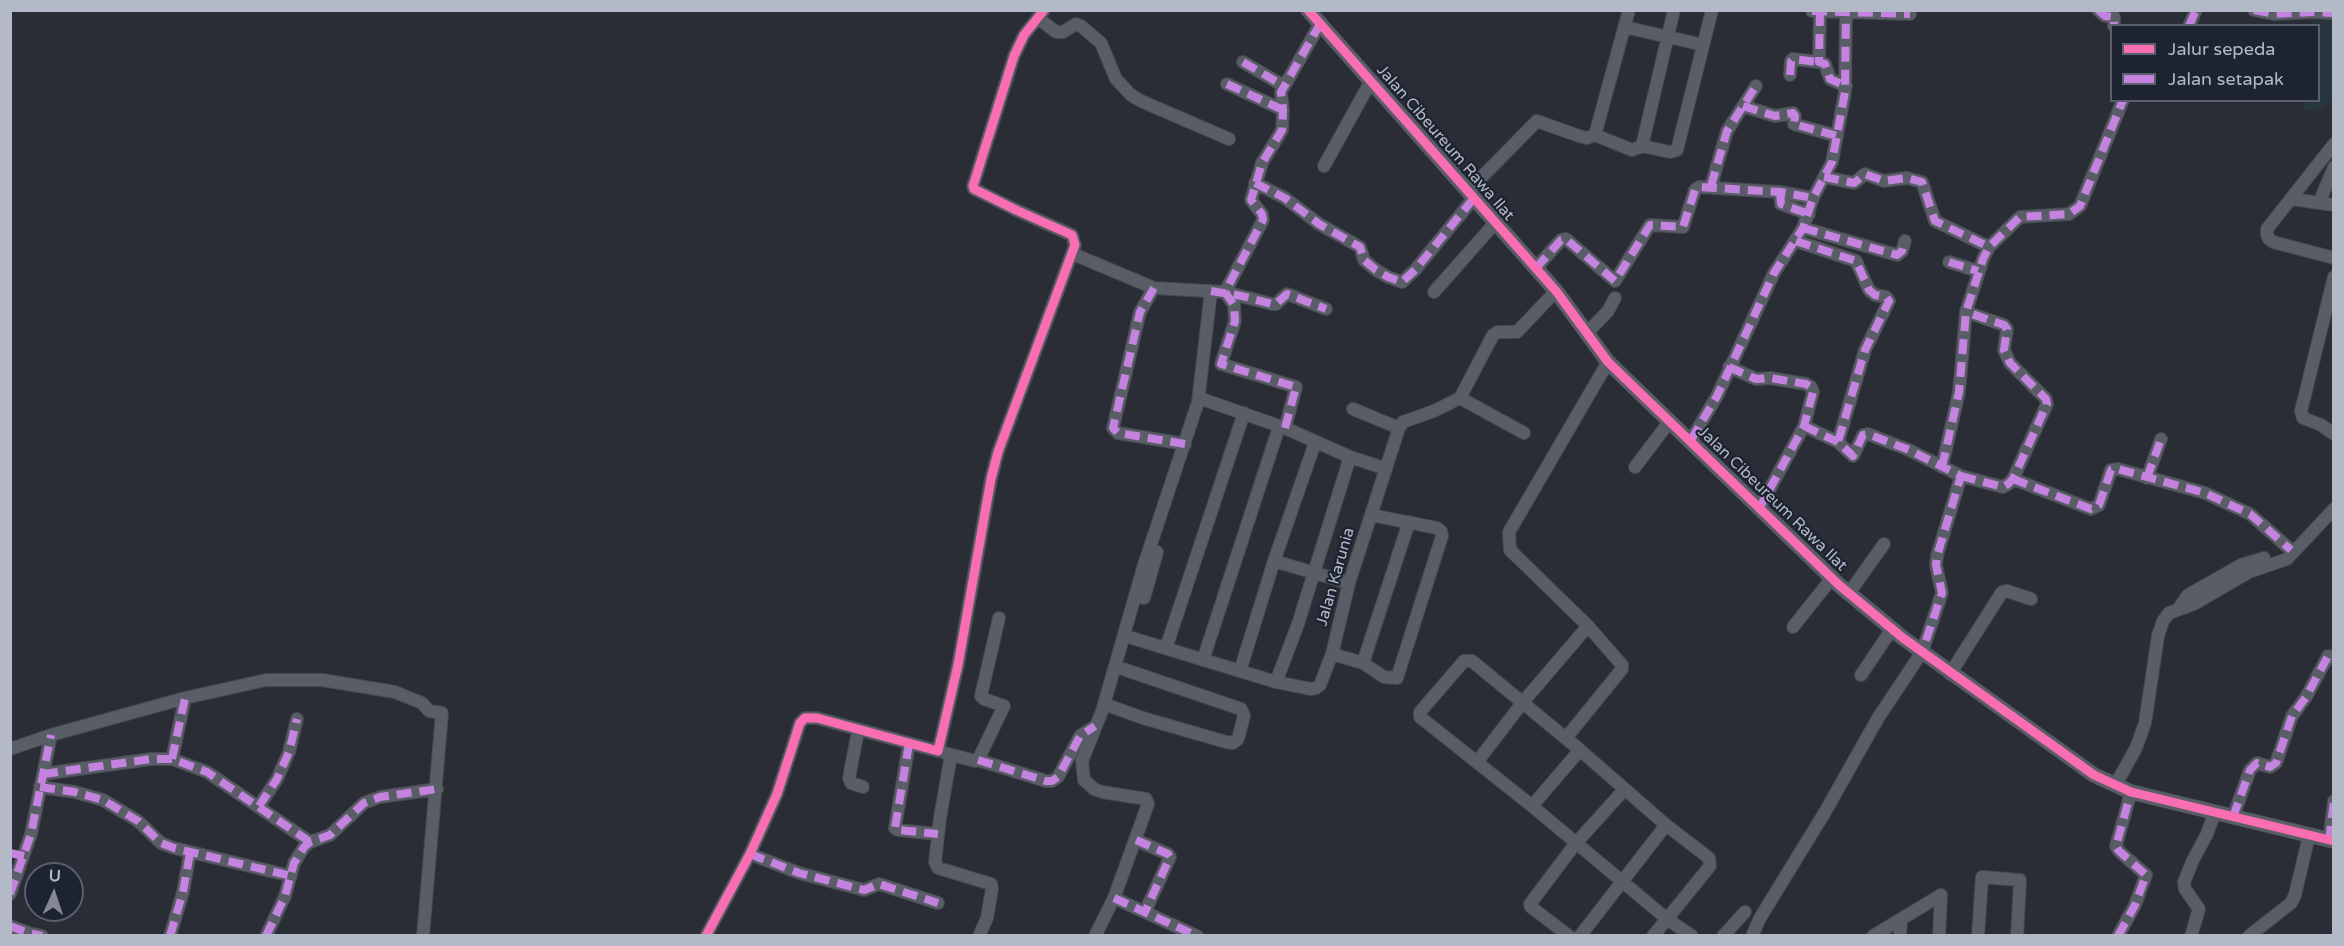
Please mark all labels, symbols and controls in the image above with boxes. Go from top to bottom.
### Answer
legend [2110,24,2320,102]
text: Jalur sepeda [2168,38,2275,60]
street label: Jalan Cibeureum Rawa Ilat [1372,61,1518,225]
text: Jalan setapak [2168,68,2284,90]
street label: Jalan Cibeureum Rawa Ilat [1693,423,1851,575]
street label: Jalan Karunia [1313,526,1359,628]
north arrow [24,862,84,922]
text: U [48,866,61,886]

